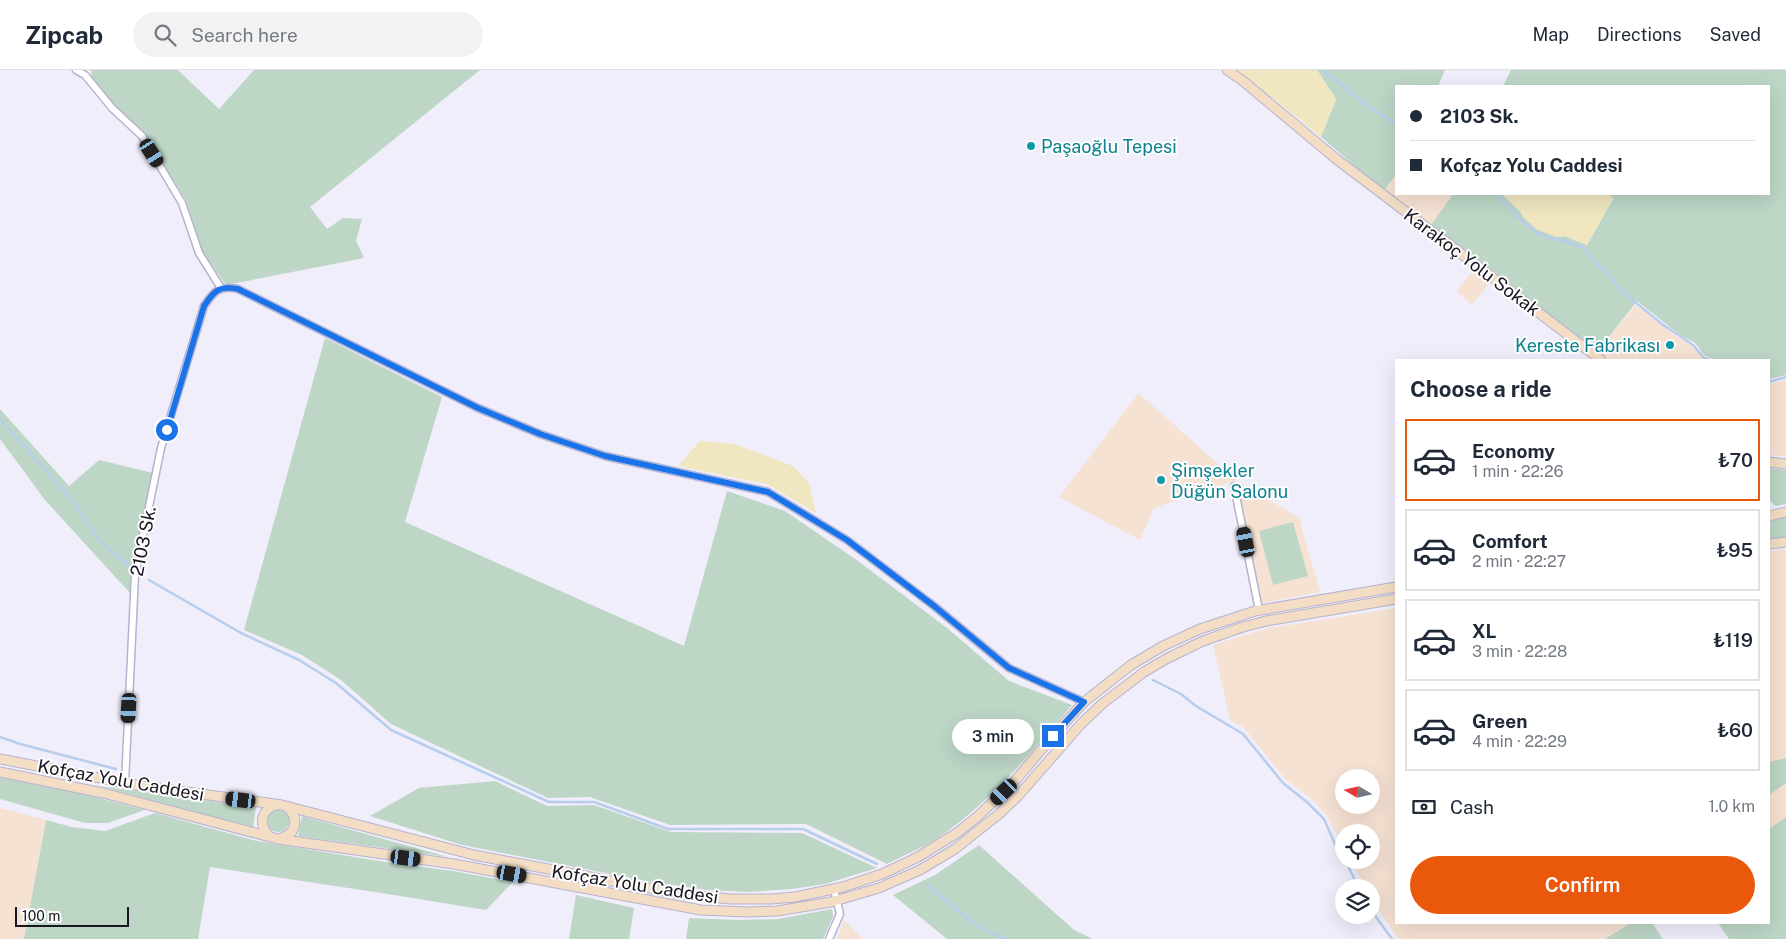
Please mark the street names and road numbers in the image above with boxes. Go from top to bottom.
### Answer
street label: Karakoç Yolu Sokak [1400,204,1544,320]
street label: 2103 Sk. [126,504,160,578]
street label: Kofçaz Yolu Caddesi [36,755,206,805]
street label: Kofçaz Yolu Caddesi [550,860,720,908]

